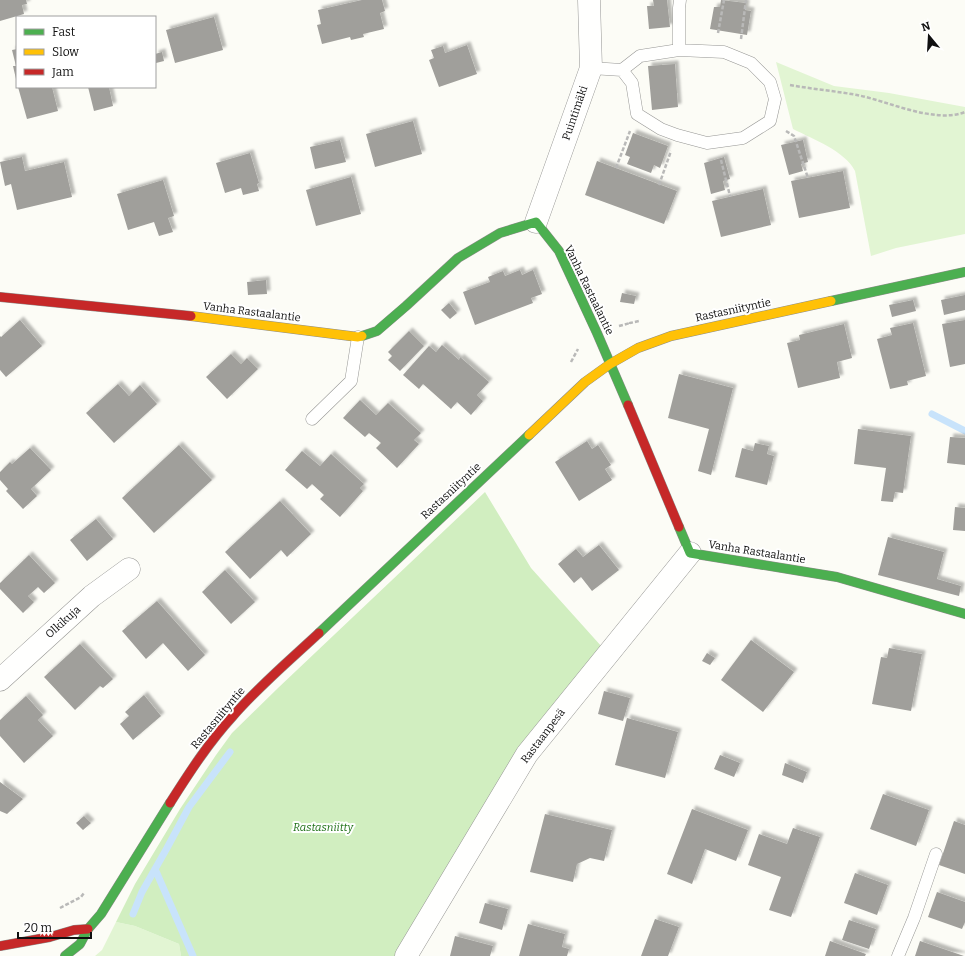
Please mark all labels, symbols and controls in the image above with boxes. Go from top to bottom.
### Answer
legend [16,16,156,88]
north arrow [909,16,949,56]
text: N [920,19,933,34]
text: Fast [52,25,76,39]
text: Slow [52,45,79,59]
text: Jam [51,65,74,79]
street label: Puintimäki [560,83,591,142]
street label: Vanha Rastaalantie [562,243,616,337]
street label: Rastasniityntie [694,296,772,324]
street label: Vanha Rastaalantie [202,300,302,324]
street label: Rastasniityntie [418,460,484,522]
street label: Vanha Rastaalantie [707,538,807,566]
street label: Olkikuja [43,603,83,641]
street label: Rastasniityntie [188,684,248,752]
street label: Rastaanpesä [518,706,568,766]
park label: Rastasniitty [293,821,354,834]
scale bar [18,914,91,940]
text: 20 m [24,921,53,935]

